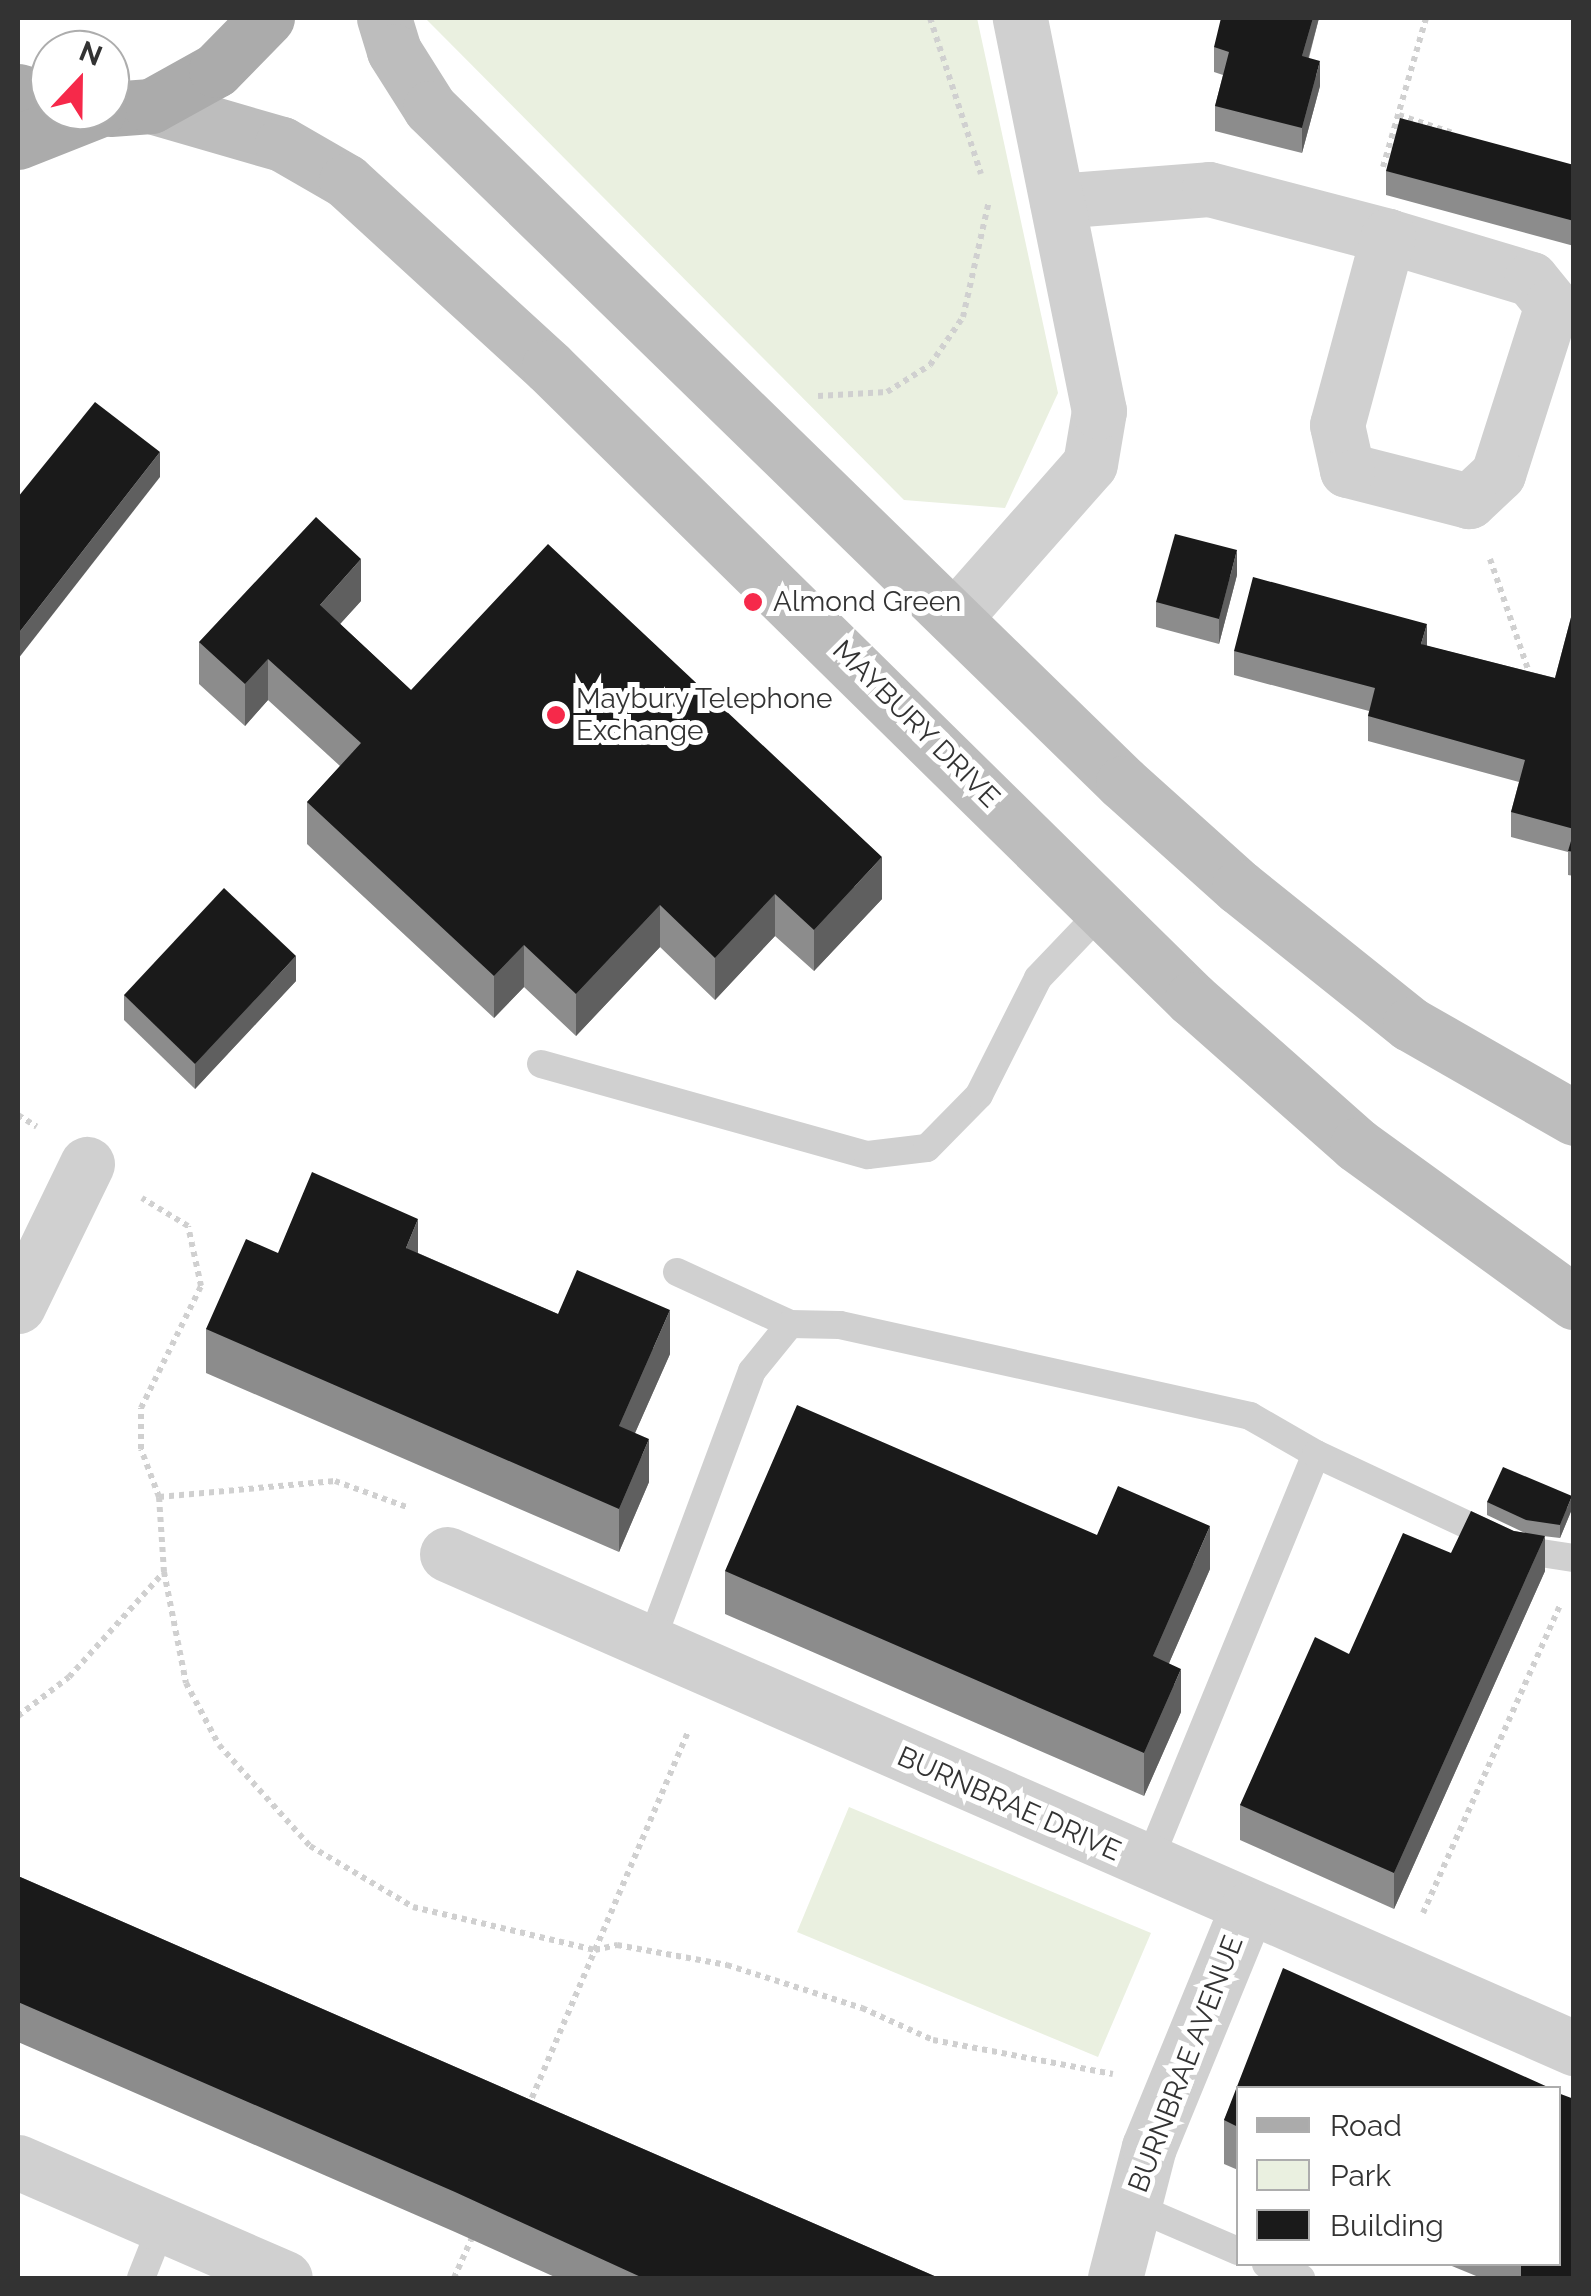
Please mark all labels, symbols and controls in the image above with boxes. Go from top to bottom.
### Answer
north arrow [30,30,130,130]
text: N [75,34,107,73]
place label: Almond Green [773,585,961,619]
marker: Almond Green [742,591,764,613]
street label: MAYBURY DRIVE [825,633,1007,815]
place label: Maybury Telephone Exchange [576,682,834,748]
marker: Maybury Telephone Exchange [545,704,567,726]
street label: BURNBRAE DRIVE [892,1740,1126,1868]
street label: BURNBRAE AVENUE [1121,1931,1251,2197]
legend [1236,2086,1561,2266]
text: Road [1330,2108,1402,2143]
text: Park [1330,2158,1391,2193]
text: Building [1330,2208,1444,2243]

